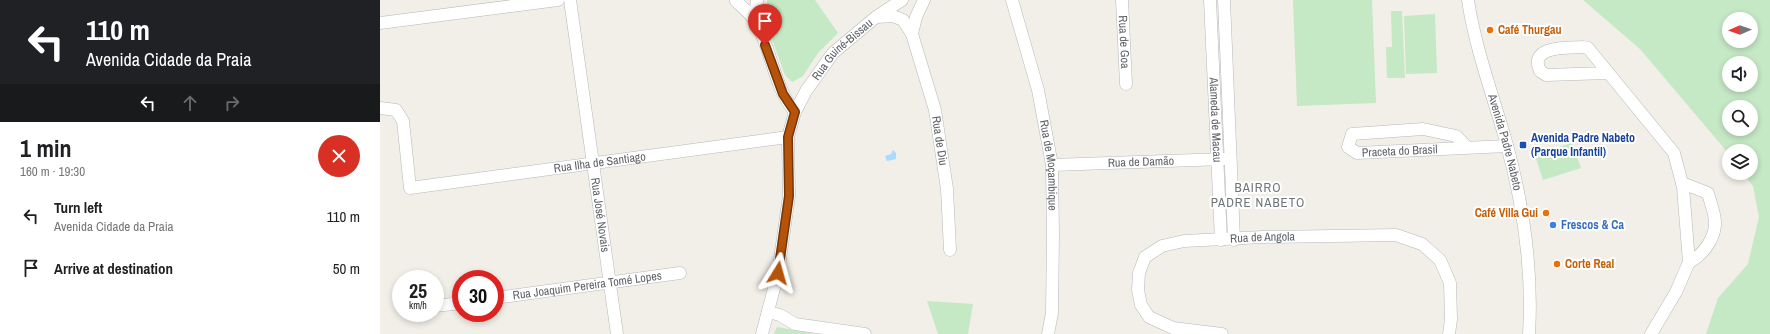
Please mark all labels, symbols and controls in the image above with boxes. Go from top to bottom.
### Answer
pin [748,4,782,45]
icon: arrive [754,10,776,32]
text: 110 m [86,11,150,49]
north arrow [1722,12,1758,48]
map controls [1722,12,1758,180]
street label: Rua Guiné-Bissau [808,15,876,83]
street label: Rua de Goa [1115,15,1133,69]
icon: left [20,16,72,68]
place label: Café Thurgau [1498,22,1561,38]
marker: Café Thurgau [1485,25,1495,35]
text: Avenida Cidade da Praia [86,47,252,72]
button: sound [1722,56,1758,92]
street label: Alameda de Macau [1206,76,1225,163]
street label: Avenida Padre Nabeto [1484,91,1526,192]
icon: left [137,92,159,114]
icon: ahead [179,92,201,114]
icon: right [221,92,243,114]
button: search [1722,100,1758,136]
street label: Rua de Diu [928,115,951,167]
street label: Rua de Moçambique [1036,119,1061,211]
place label: Avenida Padre Nabeto (Parque Infantil) [1531,130,1635,160]
text: 1 min [20,132,71,164]
button: close [318,135,360,177]
marker: Avenida Padre Nabeto (Parque Infantil) [1518,140,1528,150]
street label: Praceta do Brasil [1361,141,1438,161]
button: layers [1722,144,1758,180]
street label: Rua Ilha de Santiago [553,148,647,177]
street label: Rua de Damão [1108,153,1174,171]
text: 160 m · 19:30 [20,163,85,180]
street label: Rua José Novais [587,177,613,253]
district label: BAIRRO PADRE NABETO [1211,179,1305,211]
text: Turn left [54,197,102,218]
icon: left [20,205,42,227]
place label: Café Villa Gui [1475,205,1538,221]
text: 110 m [327,206,360,227]
marker: Café Villa Gui [1541,208,1551,218]
place label: Frescos & Ca [1561,217,1624,233]
text: Avenida Cidade da Praia [54,218,174,235]
marker: Frescos & Ca [1548,220,1558,230]
street label: Rua de Angola [1230,229,1295,247]
position arrow [757,252,799,294]
place label: Corte Real [1565,256,1614,272]
icon: arrive [20,257,42,279]
text: Arrive at destination [54,258,173,279]
text: 50 m [333,258,360,279]
marker: Corte Real [1552,259,1562,269]
street label: Rua Joaquim Pereira Tomé Lopes [512,268,663,304]
speed limit sign: 30 [452,270,504,322]
text: 25 [409,277,427,304]
text: km/h [409,299,427,312]

